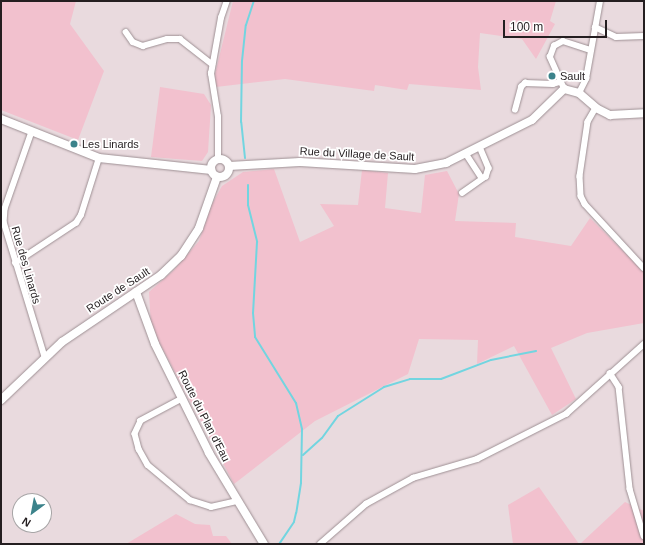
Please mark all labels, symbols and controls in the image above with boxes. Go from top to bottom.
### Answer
scale bar [505,12,609,38]
text: 100 m [510,20,543,34]
place label: Sault [560,69,585,83]
marker: Sault [547,71,557,81]
place label: Les Linards [82,137,139,151]
marker: Les Linards [69,139,79,149]
street label: Rue du Village de Sault [299,144,415,164]
street label: Rue des Linards [9,225,43,305]
street label: Route de Sault [84,265,152,315]
street label: Route du Plan d'Eau [175,368,233,464]
north arrow [12,493,52,533]
text: N [20,515,33,530]

